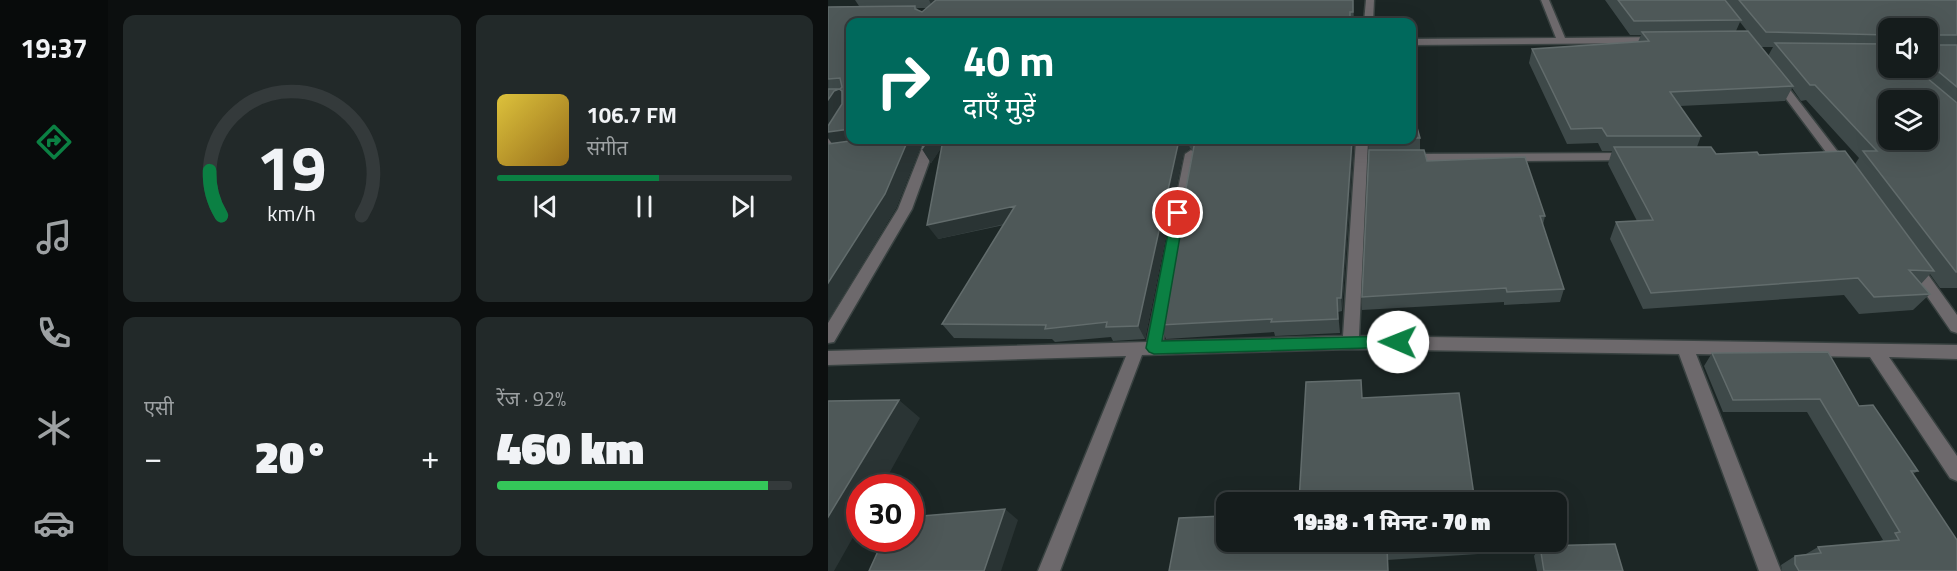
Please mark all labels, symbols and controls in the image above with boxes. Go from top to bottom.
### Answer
map controls [1878,18,1938,150]
button: sound [1878,18,1938,78]
text: 19:37 [20,27,88,68]
text: 40 m [963,28,1055,92]
icon: right [864,42,942,120]
text: दाएँ मुड़ें [963,86,1036,127]
button: layers [1878,90,1938,150]
text: 106.7 FM [587,98,677,132]
text: 19 [257,119,327,214]
icon: directions [33,121,75,163]
text: संगीत [587,132,628,163]
pin [1152,187,1203,238]
icon: previous [529,190,562,223]
icon: pause [628,190,661,223]
icon: next [726,190,759,223]
icon: arrive [1161,196,1194,229]
text: km/h [267,197,316,229]
icon: music [33,216,75,258]
position arrow [1366,310,1430,374]
icon: phone [33,312,75,354]
text: रेंज · 92% [497,383,566,414]
text: एसी [144,392,174,423]
icon: climate [33,407,75,449]
text: 460 km [497,413,644,481]
text: 20° [255,422,329,490]
text: − [144,432,162,482]
text: + [421,432,439,482]
speed limit sign: 30 [846,474,924,552]
icon: car [33,502,75,544]
text: 19:38 · 1 मिनट · 70 m [1293,505,1490,539]

